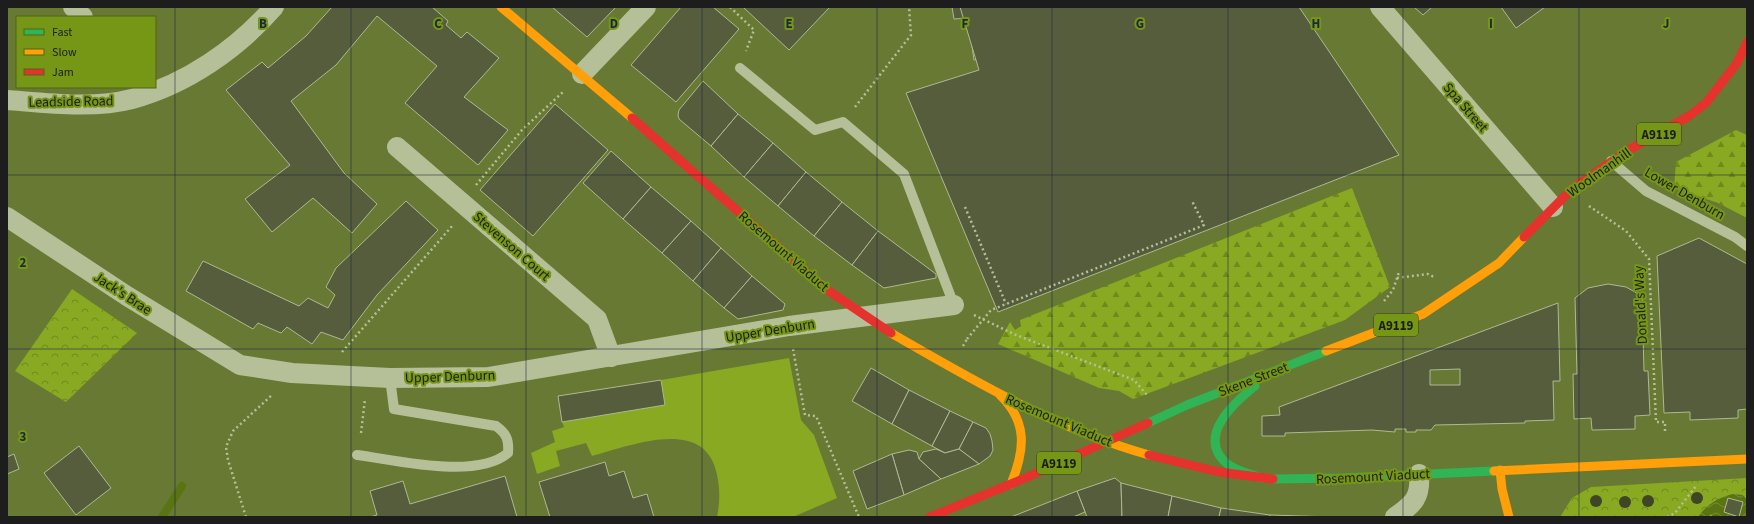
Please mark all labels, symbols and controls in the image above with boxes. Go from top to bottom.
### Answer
text: B [259,15,267,33]
text: C [434,15,442,33]
text: D [610,15,618,33]
text: E [785,15,793,33]
text: F [962,15,969,33]
text: G [1136,15,1144,33]
text: H [1312,15,1320,33]
text: I [1489,15,1493,33]
text: J [1663,15,1669,33]
legend [16,16,156,88]
text: Fast [52,24,72,41]
text: Slow [52,44,77,61]
text: Jam [52,64,74,81]
street label: Spa Street [1438,78,1493,137]
street label: Leadside Road [28,91,114,113]
road number: A9119 [1637,123,1681,145]
street label: Woolmanhill [1563,143,1636,202]
street label: Lower Denburn [1641,163,1728,225]
street label: Rosemount Viaduct [734,207,833,297]
street label: Stevenson Court [468,208,555,286]
text: 2 [20,254,27,272]
street label: Donald's Way [1629,265,1653,345]
street label: Jack's Brae [89,268,155,320]
street label: Upper Denburn [724,314,816,348]
road number: A9119 [1374,314,1418,336]
street label: Skene Street [1215,357,1292,402]
street label: Upper Denburn [405,365,495,389]
street label: Rosemount Viaduct [1002,389,1115,453]
text: 3 [20,428,27,446]
road number: A9119 [1037,452,1081,474]
street label: Rosemount Viaduct [1315,464,1431,490]

